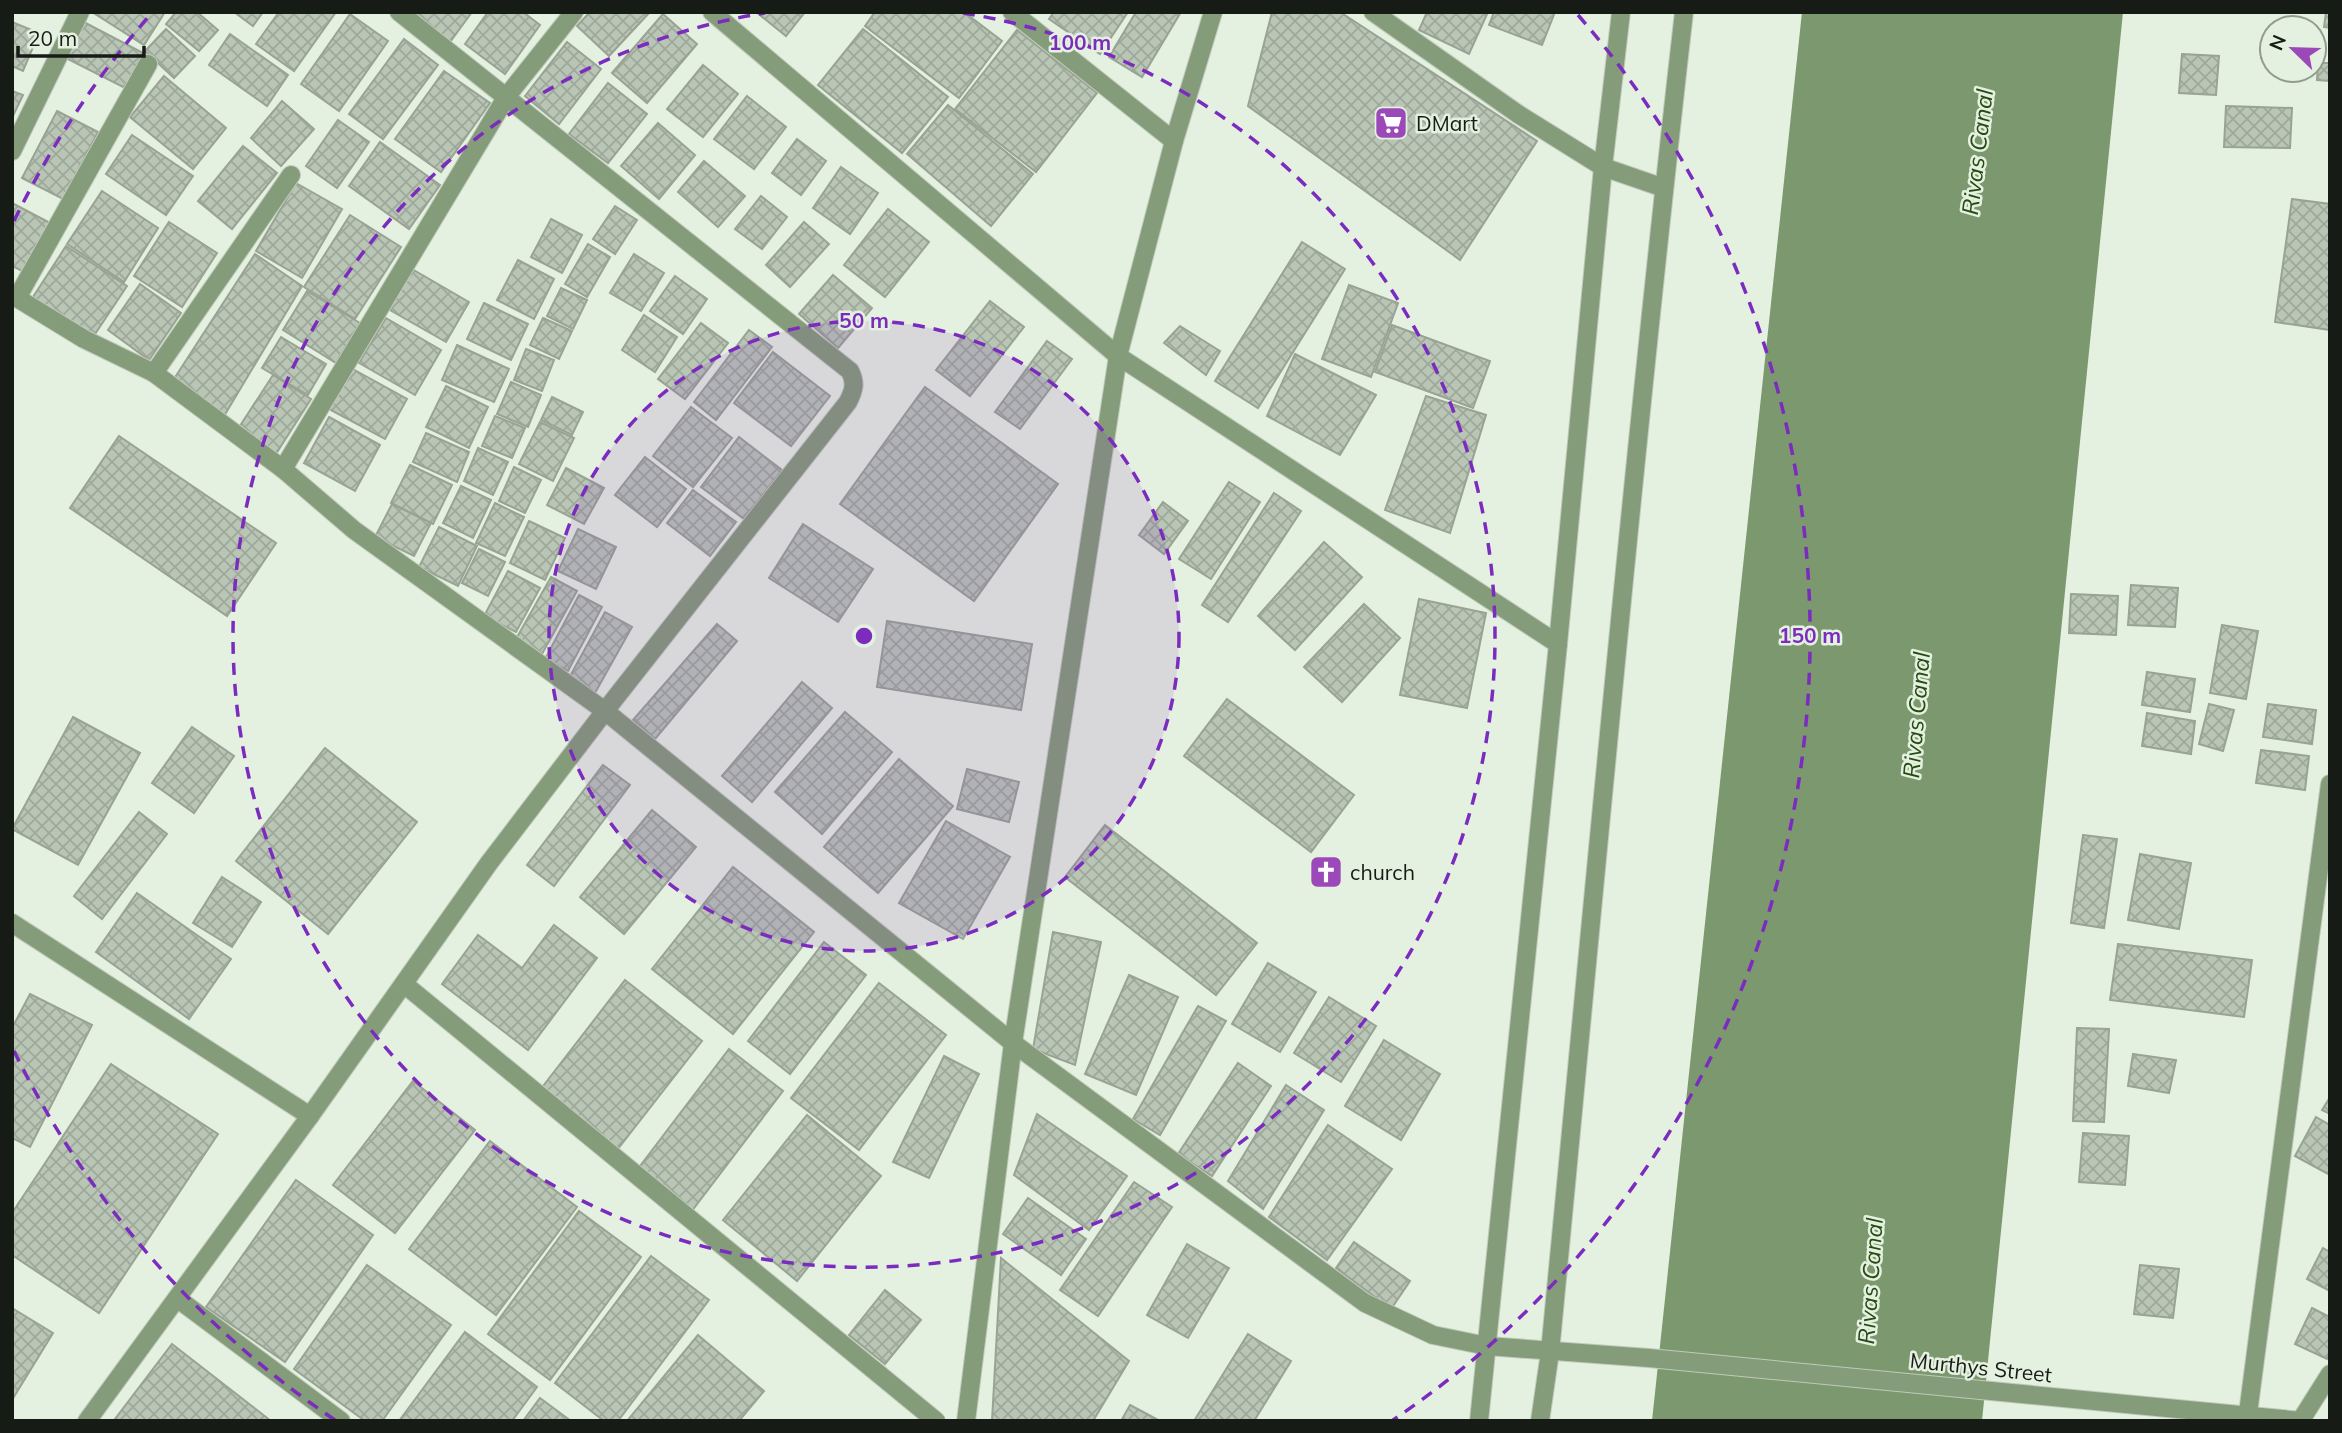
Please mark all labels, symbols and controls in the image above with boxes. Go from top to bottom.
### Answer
scale bar [18,14,144,58]
north arrow [2258,14,2328,84]
text: 20 m [28,25,77,51]
text: 100 m [1049,29,1111,55]
text: N [2264,31,2291,54]
water label: Rivas Canal [1955,87,1999,217]
supermarket icon: DMart [1372,104,1410,142]
place label: DMart [1416,110,1478,136]
text: 50 m [839,307,889,333]
text: 150 m [1779,622,1841,648]
centre of rings [852,624,876,648]
water label: Rivas Canal [1896,650,1936,779]
church icon: church [1307,853,1345,891]
place label: church [1350,859,1415,885]
water label: Rivas Canal [1851,1216,1889,1345]
street label: Murthys Street [1909,1347,2053,1387]

